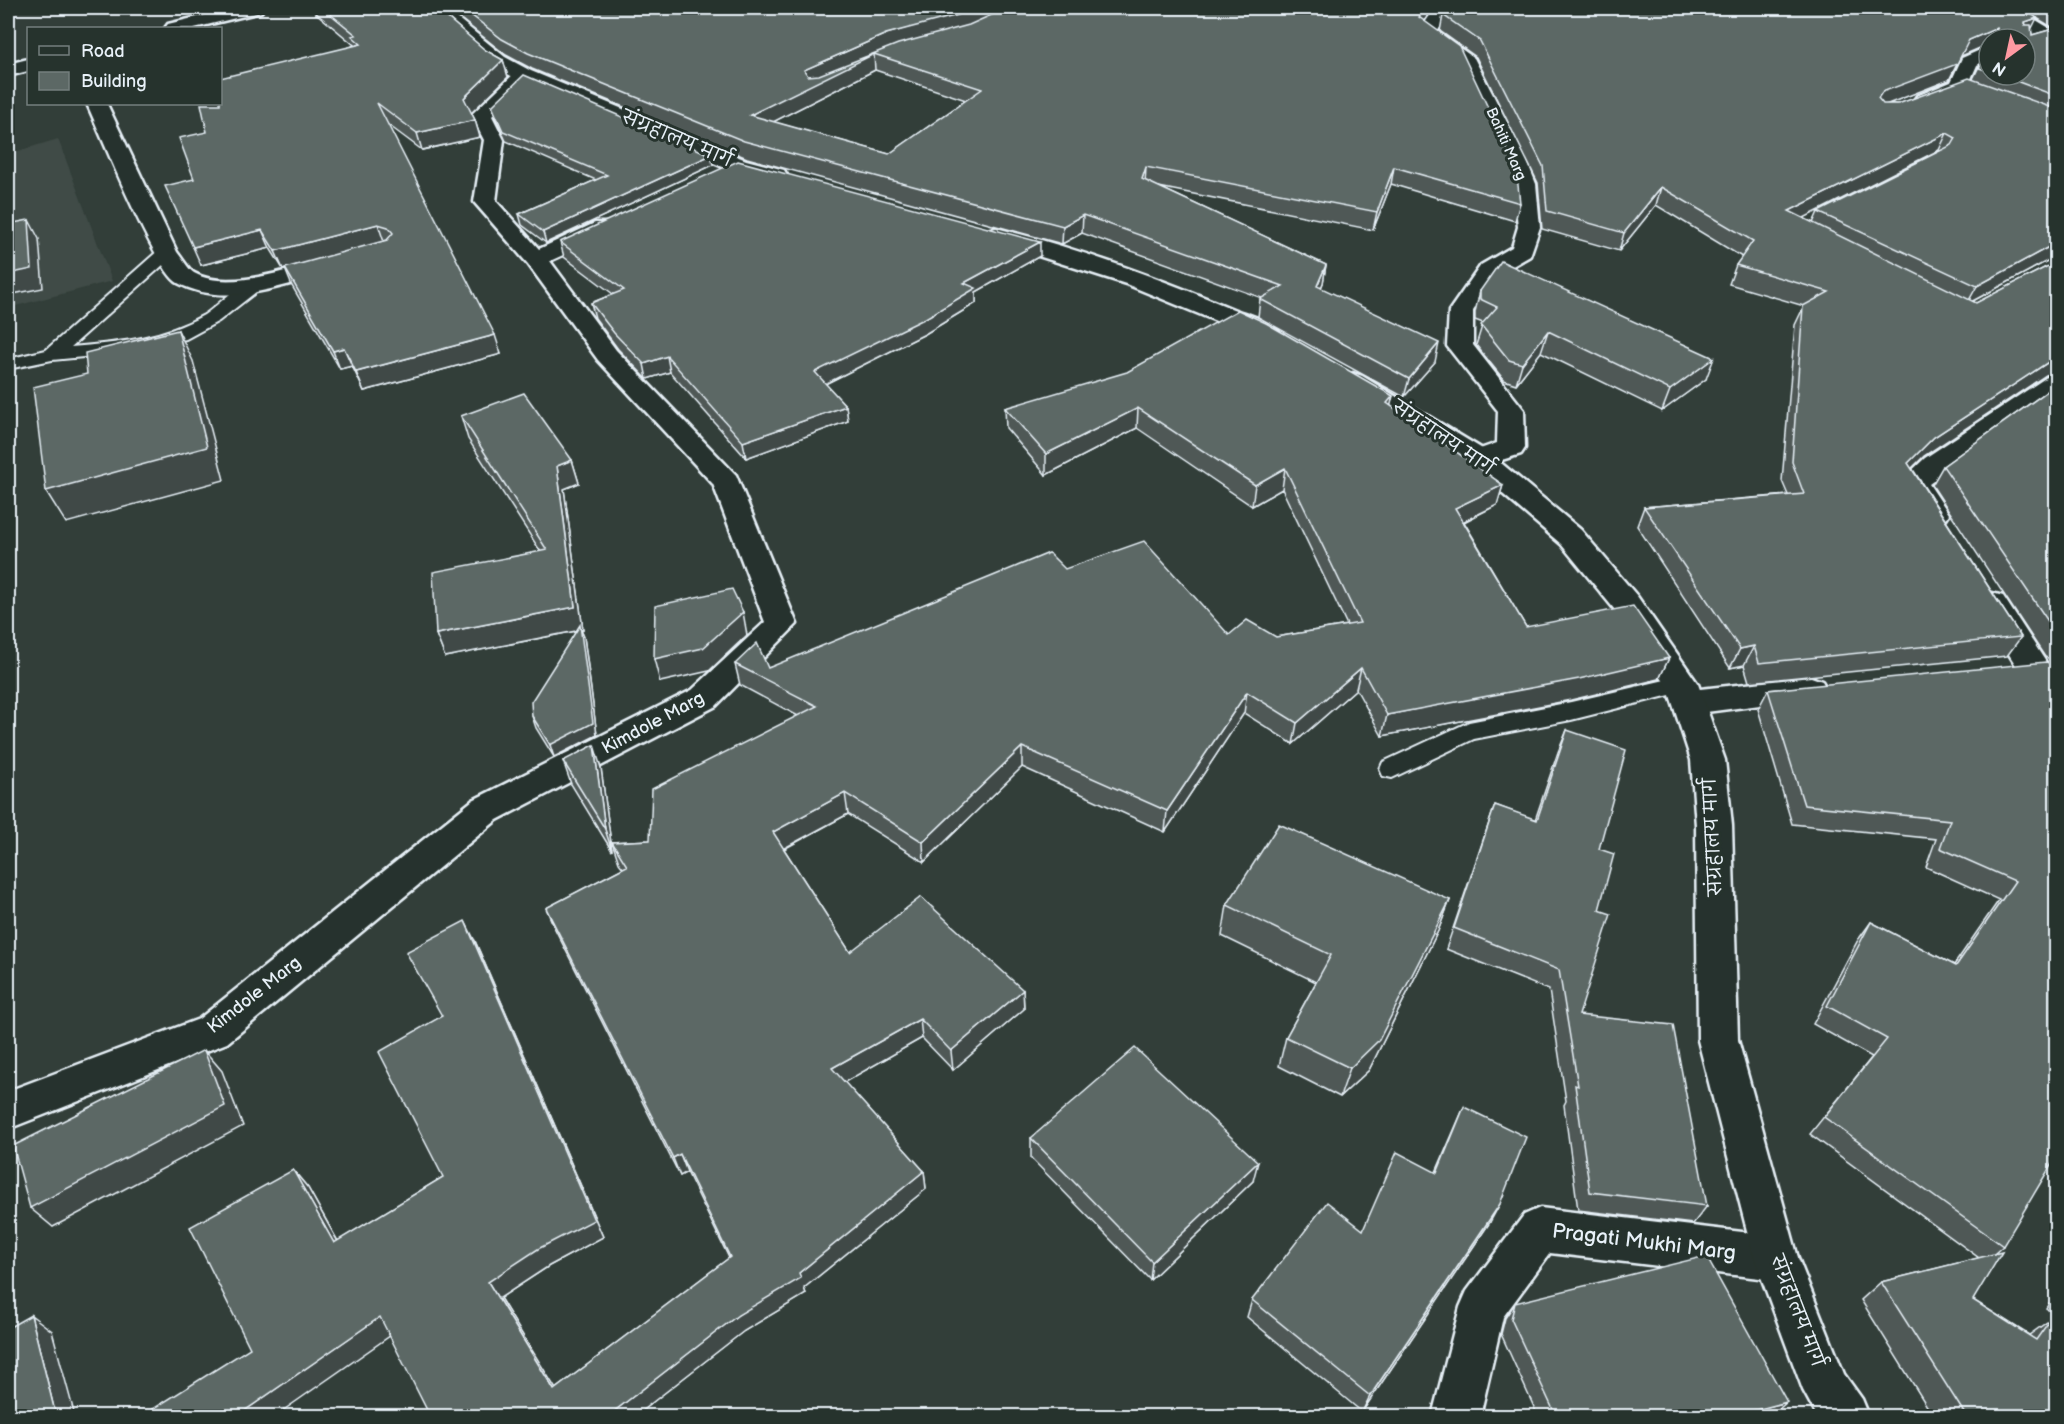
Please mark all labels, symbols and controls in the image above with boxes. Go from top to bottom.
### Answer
legend [27,27,222,105]
north arrow [1977,27,2037,87]
text: Road [81,41,125,62]
text: N [1989,57,2010,80]
text: Building [81,71,147,92]
street label: संग्रहालय मार्ग [618,102,738,172]
street label: Bahiti Marg [1481,105,1531,183]
street label: संग्रहालय मार्ग [1387,392,1501,481]
street label: Kimdole Marg [598,687,708,759]
street label: संग्रहालय मार्ग [1695,776,1727,898]
street label: Kimdole Marg [203,952,305,1038]
street label: Pragati Mukhi Marg [1551,1218,1737,1266]
street label: संग्रहालय मार्ग [1766,1250,1832,1371]

